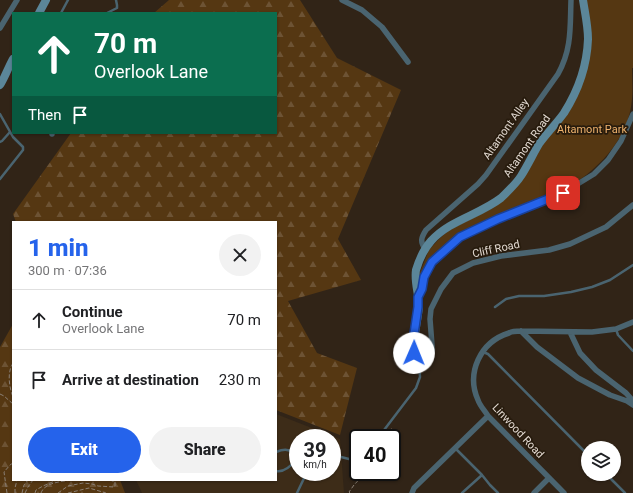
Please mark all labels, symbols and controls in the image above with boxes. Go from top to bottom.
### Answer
text: 70 m [94,27,157,60]
icon: ahead [28,28,80,80]
text: Overlook Lane [94,61,208,82]
street label: Altamont Alley [480,95,532,162]
icon: arrive [69,104,91,126]
text: Then [28,106,61,124]
street label: Altamont Road [501,112,553,180]
park label: Altamont Park [557,123,627,136]
pin [546,176,580,210]
icon: arrive [552,182,574,204]
text: 1 min [28,234,89,262]
button: close [219,234,261,276]
street label: Cliff Road [471,238,521,260]
text: 300 m · 07:36 [28,263,107,278]
text: Continue [62,303,123,321]
icon: ahead [28,309,50,331]
text: 70 m [227,311,261,329]
text: Overlook Lane [62,321,144,336]
position arrow [393,332,435,374]
icon: arrive [28,369,50,391]
text: Arrive at destination [62,371,199,389]
text: 230 m [219,371,261,389]
street label: Linwood Road [489,401,547,461]
button: Exit [28,427,141,473]
button: Share [149,427,261,473]
speed limit sign: 40 [349,429,401,481]
text: 39 [304,438,326,462]
map controls [581,441,621,481]
button: layers [581,441,621,481]
text: km/h [303,459,327,470]

